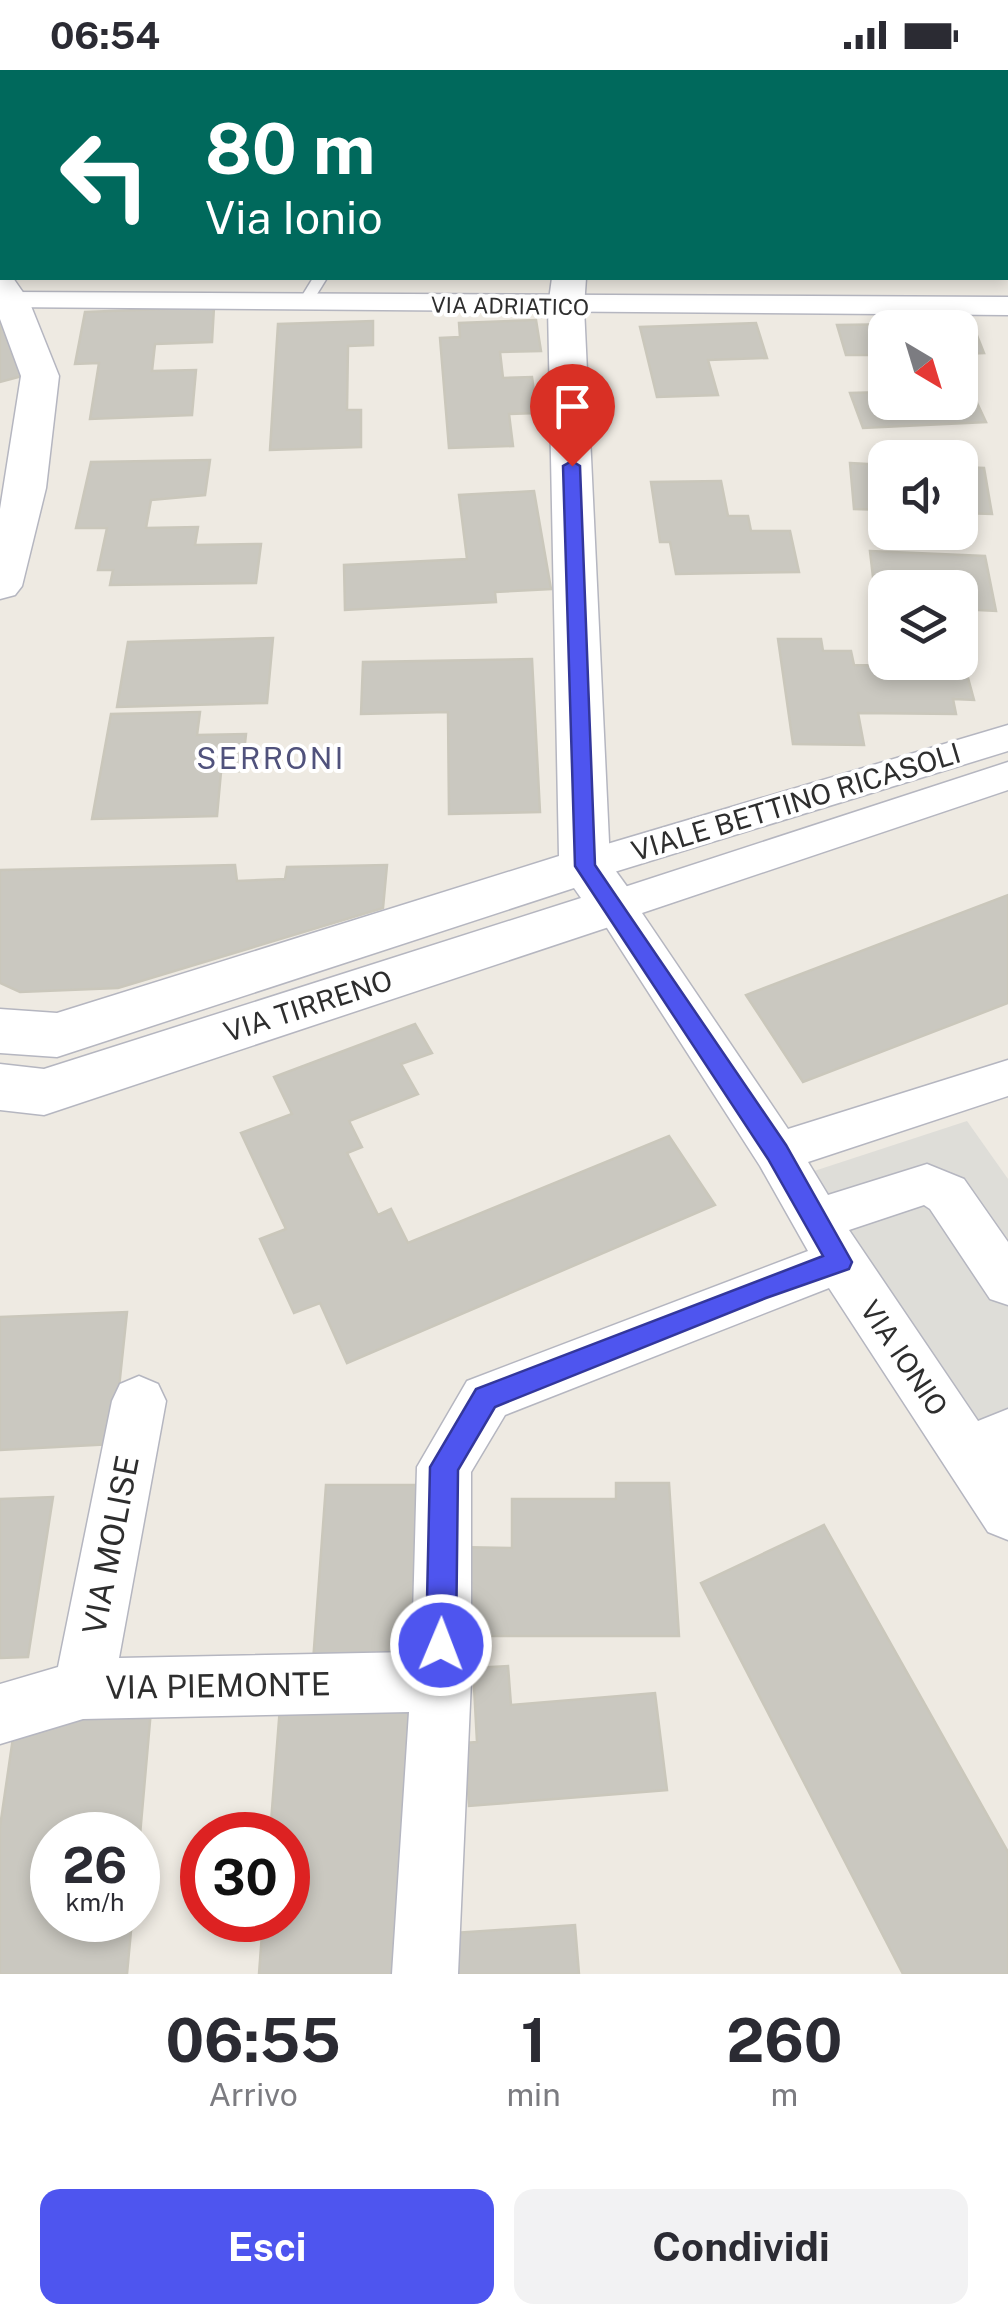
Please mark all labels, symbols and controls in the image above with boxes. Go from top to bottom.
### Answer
text: 06:54 [50,13,160,58]
text: 80 m [205,107,375,190]
icon: left [40,110,170,240]
text: Via Ionio [205,191,383,244]
street label: VIA ADRIATICO [431,292,589,320]
north arrow [868,310,978,420]
map controls [868,310,978,680]
pin [530,364,615,467]
icon: arrive [545,379,600,434]
button: sound [868,440,978,550]
button: layers [868,570,978,680]
street label: VIALE BETTINO RICASOLI [627,736,964,867]
district label: SERRONI [196,740,346,776]
street label: VIA TIRRENO [219,963,396,1048]
street label: VIA IONIO [854,1294,955,1421]
street label: VIA MOLISE [75,1452,146,1638]
position arrow [389,1593,493,1697]
street label: VIA PIEMONTE [105,1665,331,1706]
speed limit sign: 30 [180,1812,310,1942]
text: 26 [63,1835,127,1894]
text: km/h [66,1887,124,1917]
text: 06:55 [166,2005,341,2076]
text: 1 [521,2005,546,2076]
text: 260 [726,2005,842,2076]
text: Arrivo [208,2076,298,2113]
text: min [506,2076,561,2113]
text: m [770,2076,798,2113]
button: Esci [40,2189,494,2304]
button: Condividi [514,2189,968,2304]

